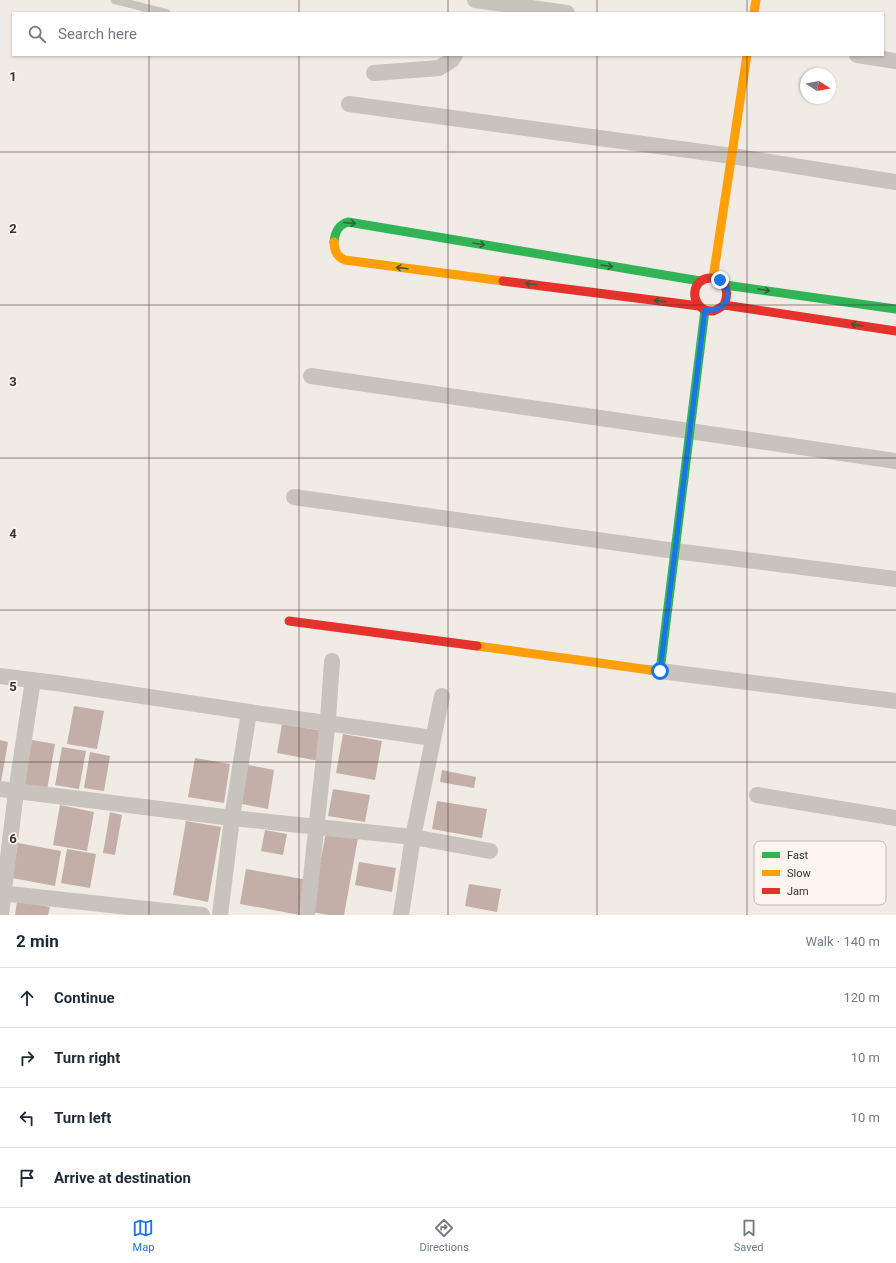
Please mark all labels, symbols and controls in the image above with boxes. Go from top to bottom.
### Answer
search box [12,12,884,56]
icon: search [26,23,48,45]
text: Search here [58,25,137,43]
north arrow [800,68,836,104]
text: 1 [9,69,17,84]
one-way arrow [344,220,357,227]
text: 2 [9,221,17,236]
one-way arrow [472,240,485,248]
one-way arrow [600,262,613,270]
one-way arrow [396,264,409,271]
route end [711,271,729,289]
one-way arrow [525,280,538,288]
one-way arrow [757,286,770,294]
one-way arrow [654,297,667,305]
one-way arrow [851,321,864,329]
text: 3 [9,374,17,389]
text: 4 [9,526,17,541]
route start [651,662,669,680]
text: 5 [9,679,17,694]
text: 6 [9,831,17,846]
legend [754,841,886,905]
text: Fast [787,849,809,862]
text: Slow [787,867,811,880]
text: Jam [787,885,809,898]
text: 2 min [16,931,59,951]
text: Walk · 140 m [805,934,880,949]
icon: ahead [16,987,38,1009]
text: Continue [54,989,115,1007]
text: 120 m [843,990,880,1005]
icon: right [16,1047,38,1069]
text: Turn right [54,1049,120,1067]
text: 10 m [851,1050,880,1065]
icon: left [16,1107,38,1129]
text: Turn left [54,1109,111,1127]
text: 10 m [851,1110,880,1125]
icon: arrive [16,1167,38,1189]
text: Arrive at destination [54,1169,191,1187]
tab: Map [132,1217,154,1254]
tab: Directions [419,1217,469,1254]
tab: Saved [734,1217,764,1254]

